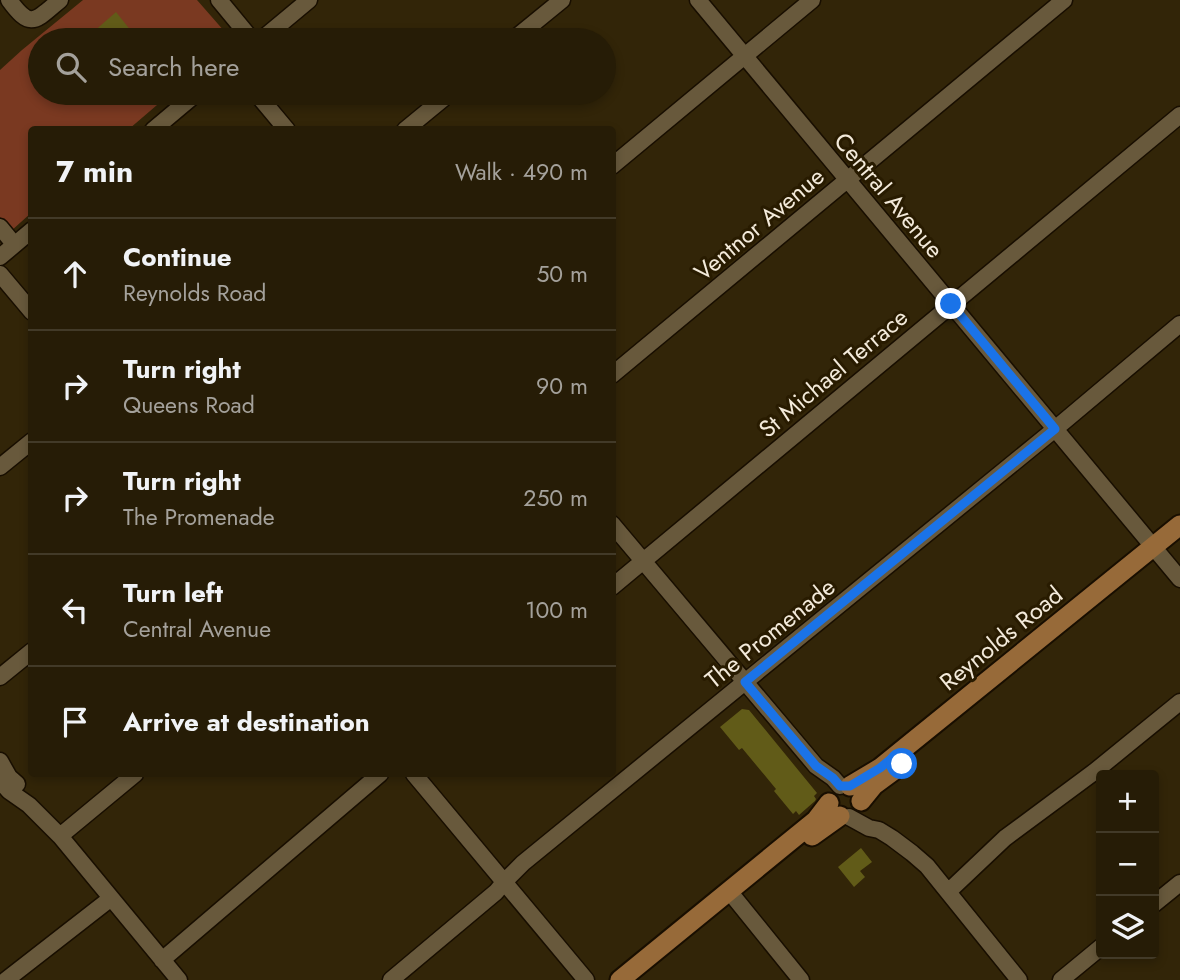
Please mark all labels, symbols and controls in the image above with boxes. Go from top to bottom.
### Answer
search box [28,28,616,105]
icon: search [52,48,90,86]
text: Search here [108,48,240,86]
street label: Central Avenue [826,125,952,265]
text: 7 min [56,150,133,193]
text: Walk · 490 m [455,155,588,189]
street label: Ventnor Avenue [686,159,832,289]
text: Continue [123,238,232,276]
icon: ahead [56,255,94,293]
text: 50 m [536,257,588,291]
text: Reynolds Road [123,276,266,310]
route end [935,288,966,319]
street label: St Michael Terrace [751,300,915,446]
text: Turn right [123,350,241,388]
icon: right [56,367,94,405]
text: 90 m [536,369,588,403]
text: Queens Road [123,388,255,422]
text: Turn right [123,462,241,500]
icon: right [56,479,94,517]
text: 250 m [523,481,588,515]
text: The Promenade [123,500,275,534]
street label: The Promenade [698,570,842,696]
text: Turn left [123,574,223,612]
street label: Reynolds Road [932,577,1070,699]
icon: left [56,591,94,629]
text: 100 m [525,593,588,627]
text: Central Avenue [123,612,271,646]
icon: arrive [56,703,94,741]
text: Arrive at destination [123,703,370,741]
route start [886,748,917,779]
map controls [1096,770,1159,959]
button: + [1096,770,1159,833]
button: − [1096,833,1159,896]
button: layers [1096,896,1159,959]

